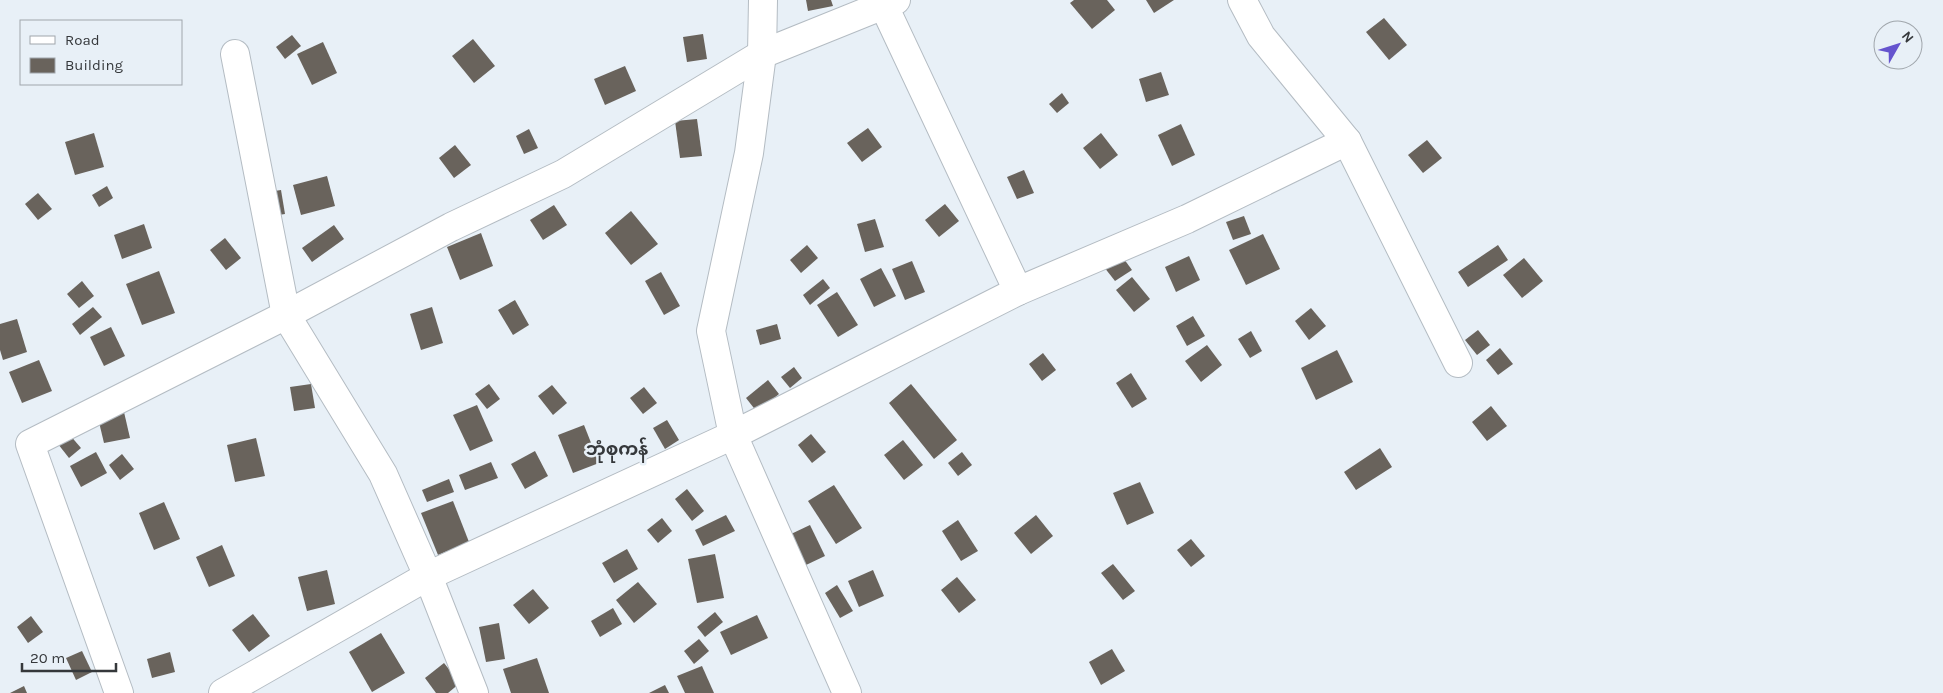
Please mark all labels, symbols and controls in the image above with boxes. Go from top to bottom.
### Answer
legend [20,20,182,85]
north arrow [1873,20,1923,70]
text: N [1898,28,1917,46]
text: Road [65,31,100,49]
text: Building [65,56,123,74]
district label: ဘုံစုကန် [586,437,648,463]
scale bar [22,640,116,672]
text: 20 m [30,649,65,667]

